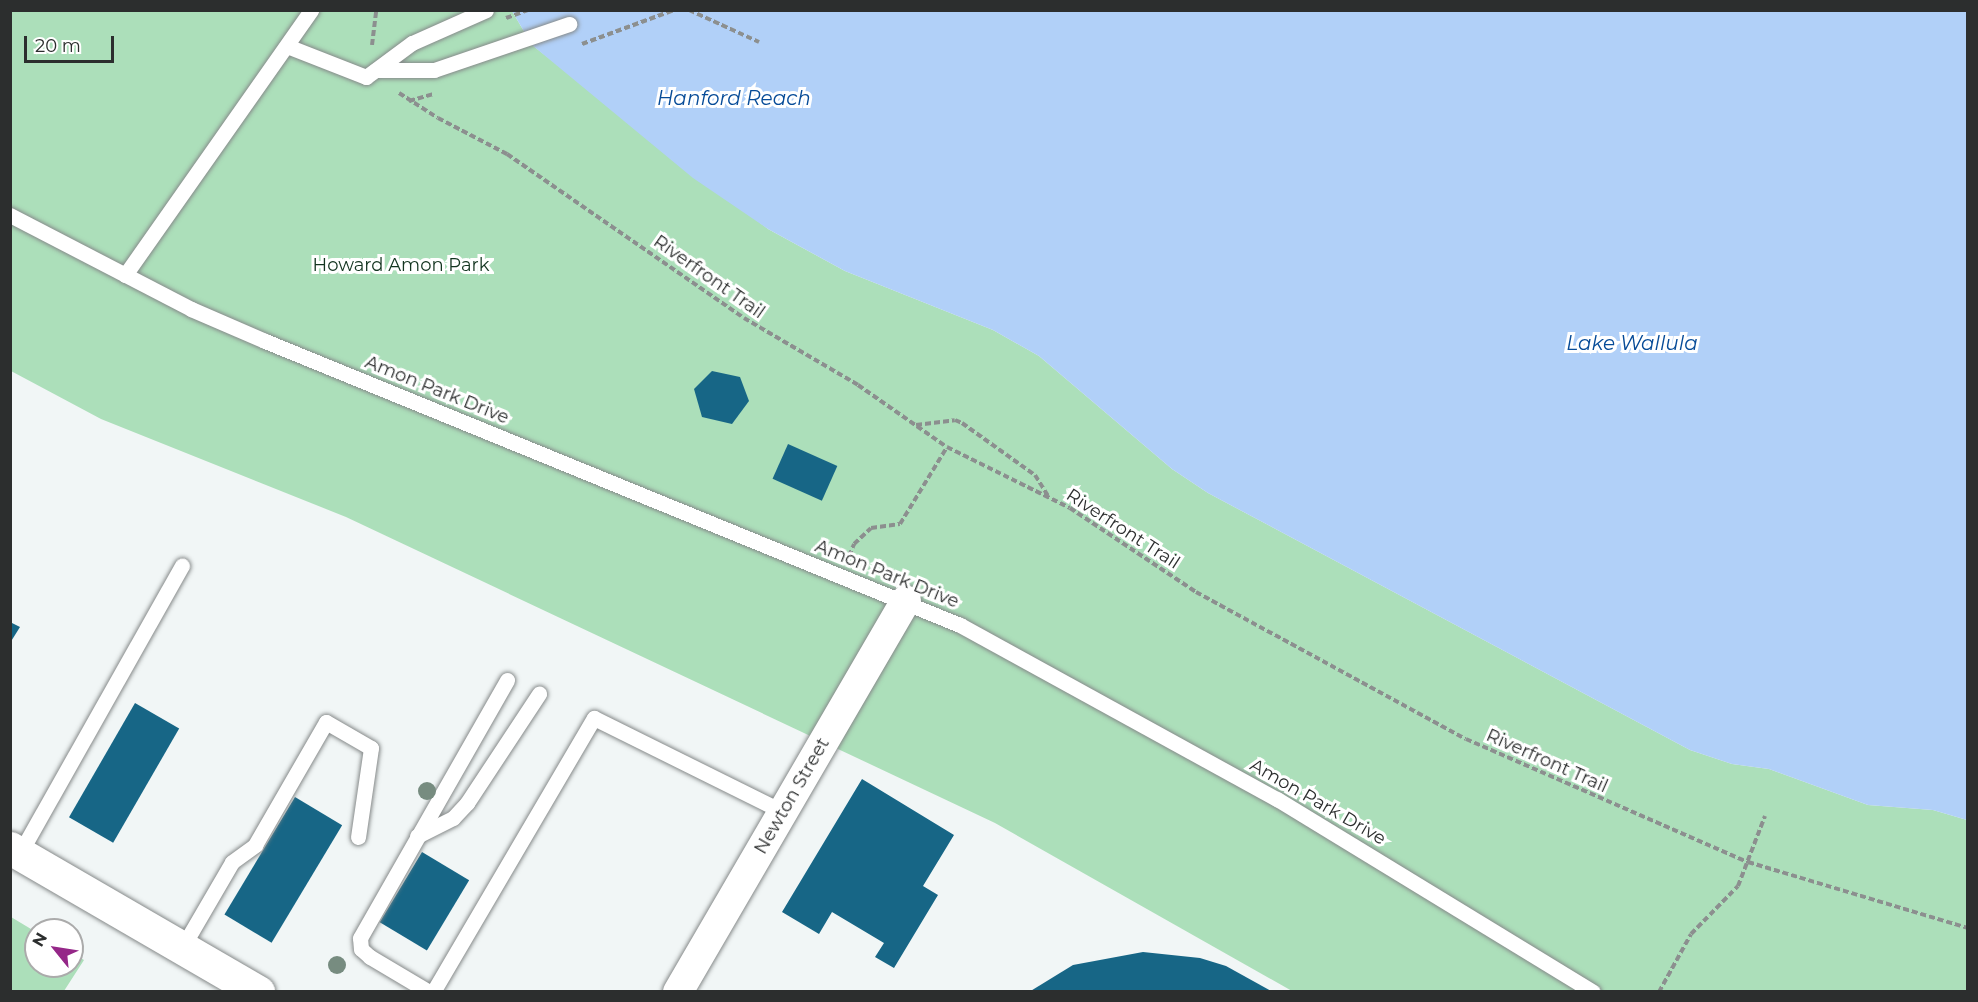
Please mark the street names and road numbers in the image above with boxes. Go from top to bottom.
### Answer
street label: Riverfront Trail [649,231,769,323]
street label: Amon Park Drive [362,351,512,429]
street label: Riverfront Trail [1062,484,1184,574]
street label: Amon Park Drive [812,535,962,613]
street label: Riverfront Trail [1483,725,1611,797]
street label: Newton Street [750,734,834,858]
street label: Amon Park Drive [1246,754,1390,850]

